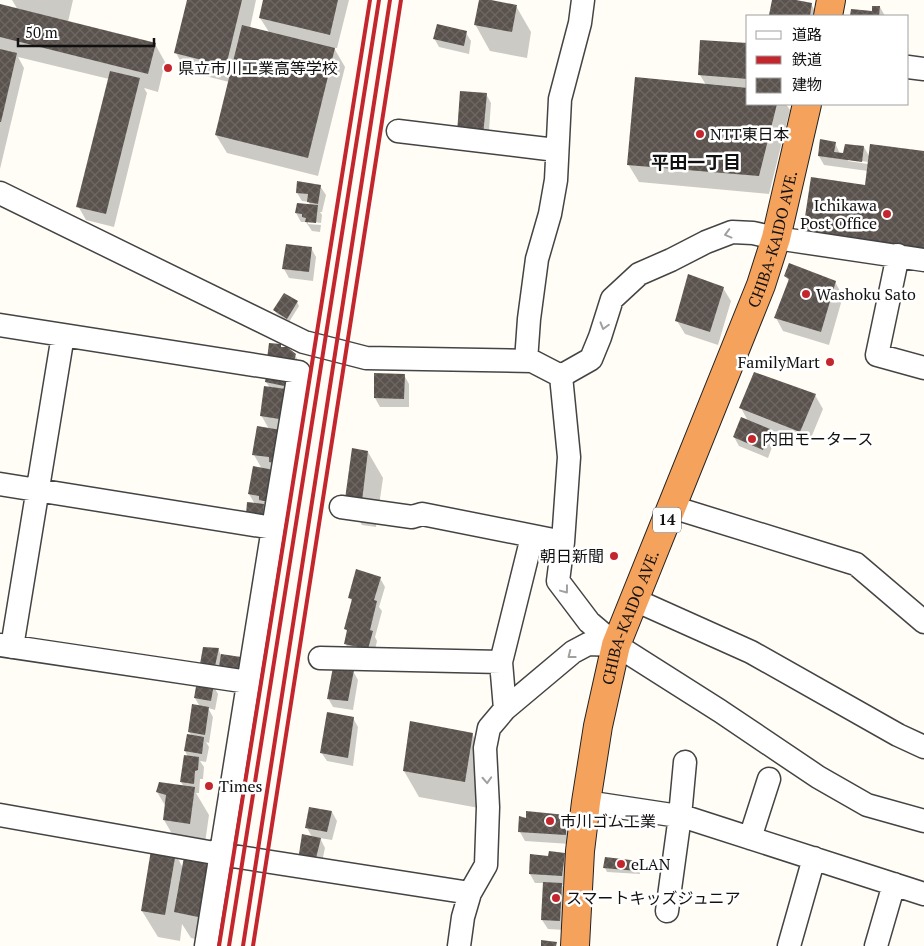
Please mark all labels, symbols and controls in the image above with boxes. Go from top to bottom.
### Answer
scale bar [18,15,154,47]
legend [746,15,909,105]
text: 50 m [25,22,58,42]
text: 道路 [792,24,822,44]
text: 鉄道 [792,49,822,69]
place label: 県立市川工業高等学校 [178,57,338,79]
marker: 県立市川工業高等学校 [162,62,174,74]
text: 建物 [792,74,822,94]
place label: NTT東日本 [710,123,790,145]
marker: NTT東日本 [694,128,706,140]
district label: 平田一丁目 [651,150,741,174]
street label: CHIBA-KAIDO AVE. [742,168,802,311]
place label: Ichikawa Post Office [800,194,877,234]
marker: Ichikawa Post Office [881,208,893,220]
one-way arrow [724,229,733,239]
place label: Washoku Sato [816,283,916,305]
marker: Washoku Sato [800,288,812,300]
one-way arrow [599,321,609,329]
place label: FamilyMart [738,351,820,373]
marker: FamilyMart [824,356,836,368]
place label: 内田モータース [762,428,873,450]
marker: 内田モータース [746,433,758,445]
road number: 14 [653,508,681,532]
place label: 朝日新聞 [540,545,604,567]
street label: CHIBA-KAIDO AVE. [597,547,664,687]
marker: 朝日新聞 [608,550,620,562]
one-way arrow [559,584,567,593]
one-way arrow [568,650,577,658]
place label: Times [219,775,263,797]
one-way arrow [481,776,492,784]
marker: Times [203,780,215,792]
place label: 市川ゴム工業 [560,810,656,832]
marker: 市川ゴム工業 [544,815,556,827]
place label: eLAN [631,853,671,875]
marker: eLAN [615,858,627,870]
place label: スマートキッズジュニア [566,887,740,909]
marker: スマートキッズジュニア [550,892,562,904]

